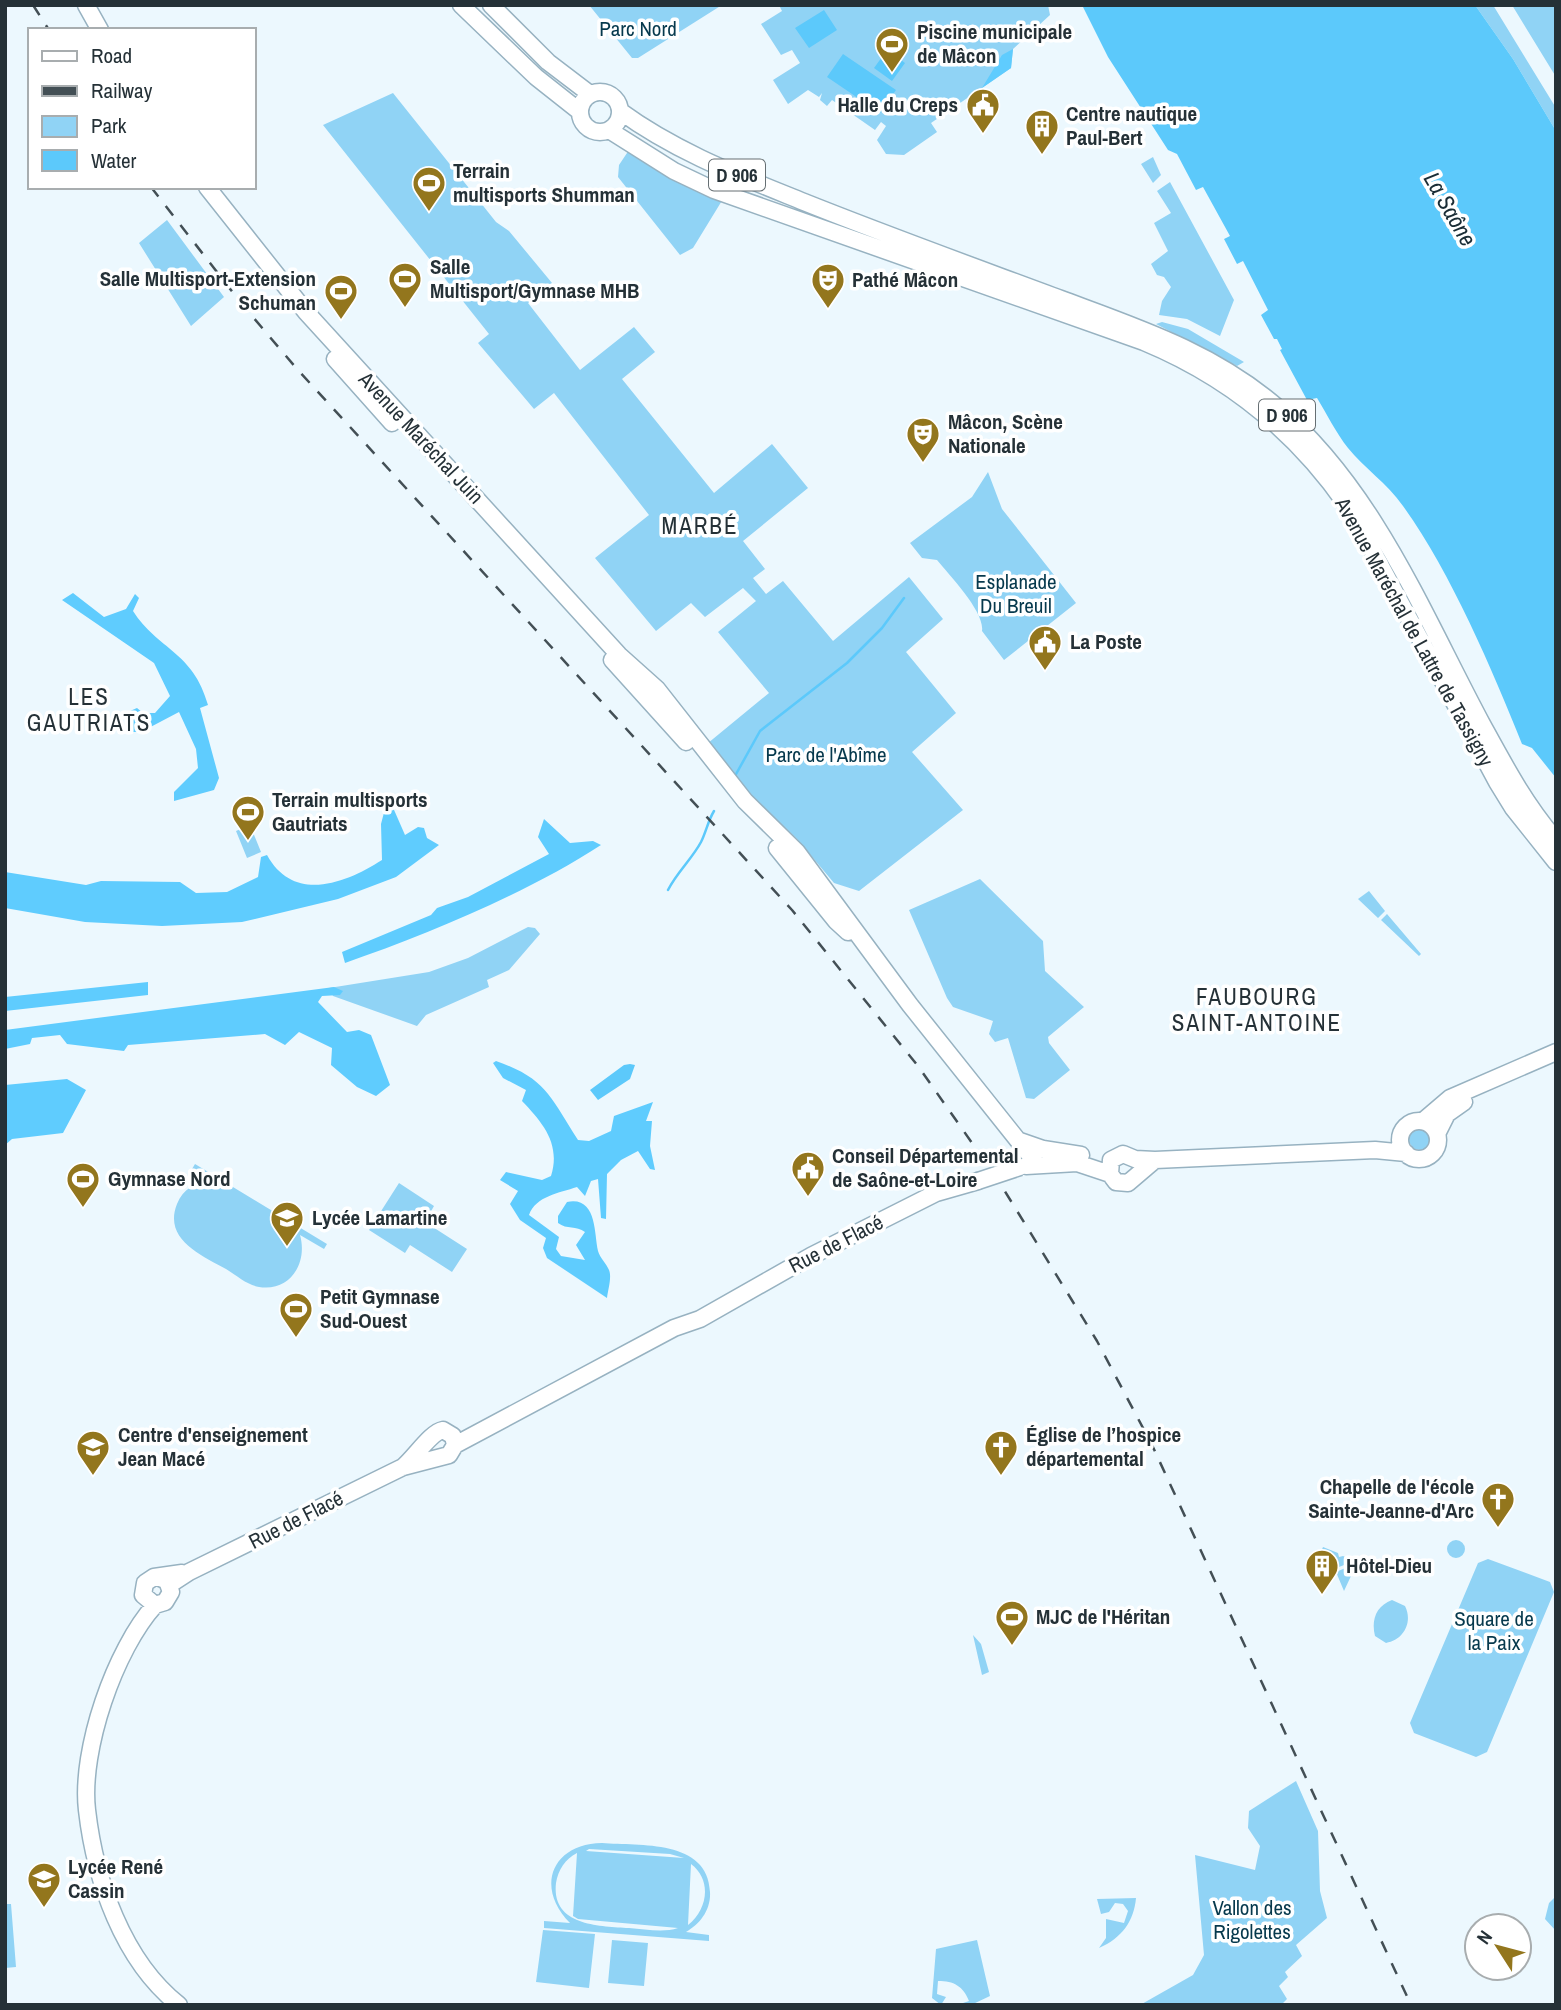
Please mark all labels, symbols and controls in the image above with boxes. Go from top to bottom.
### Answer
park label: Parc Nord [599,14,677,43]
place label: Piscine municipale de Mâcon [917,17,1072,70]
sports icon: Piscine municipale de Mâcon [873,25,911,74]
legend [28,28,256,189]
text: Road [91,41,132,70]
text: Railway [91,76,153,105]
public building icon: Halle du Creps [964,86,1002,135]
place label: Halle du Creps [837,90,958,119]
place label: Centre nautique Paul-Bert [1066,99,1197,152]
building icon: Centre nautique Paul-Bert [1023,107,1061,156]
text: Park [91,111,127,140]
text: Water [91,146,137,175]
place label: Terrain multisports Shumman [453,156,635,209]
road number: D 906 [709,160,765,190]
sports icon: Terrain multisports Shumman [410,164,448,213]
water label: La Saône [1417,166,1484,251]
place label: Salle Multisport/Gymnase MHB [430,252,640,305]
sports icon: Salle Multisport/Gymnase MHB [386,260,424,309]
theatre icon: Pathé Mâcon [809,261,847,310]
place label: Salle Multisport-Extension Schuman [100,264,316,317]
place label: Pathé Mâcon [852,265,958,294]
sports icon: Salle Multisport-Extension Schuman [322,272,360,321]
street label: Avenue Maréchal Juin [352,364,490,510]
road number: D 906 [1259,400,1315,430]
place label: Mâcon, Scène Nationale [948,407,1063,460]
theatre icon: Mâcon, Scène Nationale [904,415,942,464]
street label: Avenue Maréchal de Lattre de Tassigny [1328,491,1501,772]
district label: MARBÉ [661,510,739,541]
park label: Esplanade Du Breuil [975,567,1057,620]
public building icon: La Poste [1026,623,1064,672]
place label: La Poste [1070,627,1142,656]
district label: LES GAUTRIATS [27,681,151,738]
park label: Parc de l'Abîme [765,740,887,769]
place label: Terrain multisports Gautriats [272,785,428,838]
sports icon: Terrain multisports Gautriats [229,793,267,842]
district label: FAUBOURG SAINT-ANTOINE [1172,981,1342,1038]
place label: Conseil Départemental de Saône-et-Loire [832,1141,1019,1194]
public building icon: Conseil Départemental de Saône-et-Loire [789,1149,827,1198]
sports icon: Gymnase Nord [64,1160,102,1209]
place label: Gymnase Nord [108,1164,231,1193]
school or university icon: Lycée Lamartine [268,1199,306,1248]
place label: Lycée Lamartine [312,1203,447,1232]
street label: Rue de Flacé [784,1207,888,1280]
place label: Petit Gymnase Sud-Ouest [320,1282,440,1335]
sports icon: Petit Gymnase Sud-Ouest [277,1290,315,1339]
place label: Centre d'enseignement Jean Macé [118,1420,308,1473]
place label: Église de l’hospice départemental [1026,1420,1181,1473]
school or university icon: Centre d'enseignement Jean Macé [74,1428,112,1477]
church icon: Église de l’hospice départemental [982,1428,1020,1477]
place label: Chapelle de l'école Sainte-Jeanne-d'Arc [1308,1472,1474,1525]
church icon: Chapelle de l'école Sainte-Jeanne-d'Arc [1479,1480,1517,1529]
street label: Rue de Flacé [244,1483,348,1556]
building icon: Hôtel-Dieu [1303,1547,1341,1596]
place label: Hôtel-Dieu [1346,1551,1432,1580]
sports icon: MJC de l'Héritan [993,1598,1031,1647]
place label: MJC de l'Héritan [1036,1602,1170,1631]
park label: Square de la Paix [1454,1604,1534,1657]
place label: Lycée René Cassin [68,1852,163,1905]
school or university icon: Lycée René Cassin [25,1860,63,1909]
park label: Vallon des Rigolettes [1212,1893,1292,1946]
north arrow [1463,1912,1533,1982]
text: N [1470,1925,1498,1949]

